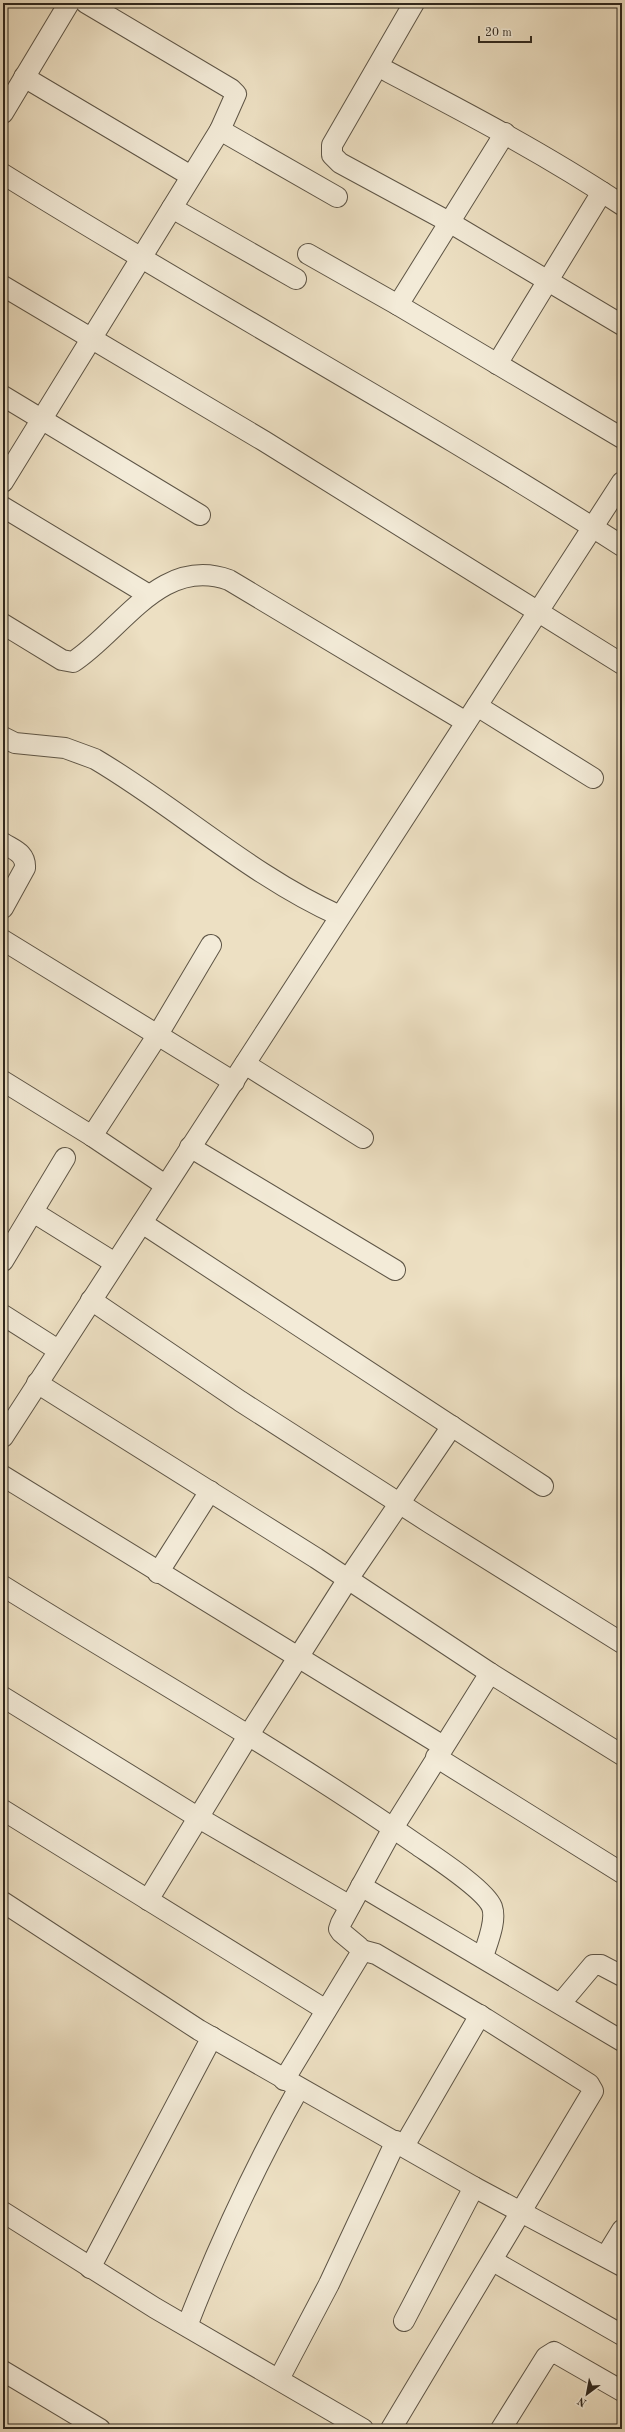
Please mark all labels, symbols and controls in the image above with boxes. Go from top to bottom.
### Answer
scale bar [479,18,531,44]
text: 20 m [485,27,512,39]
north arrow [567,2374,607,2414]
text: N [576,2394,589,2408]

